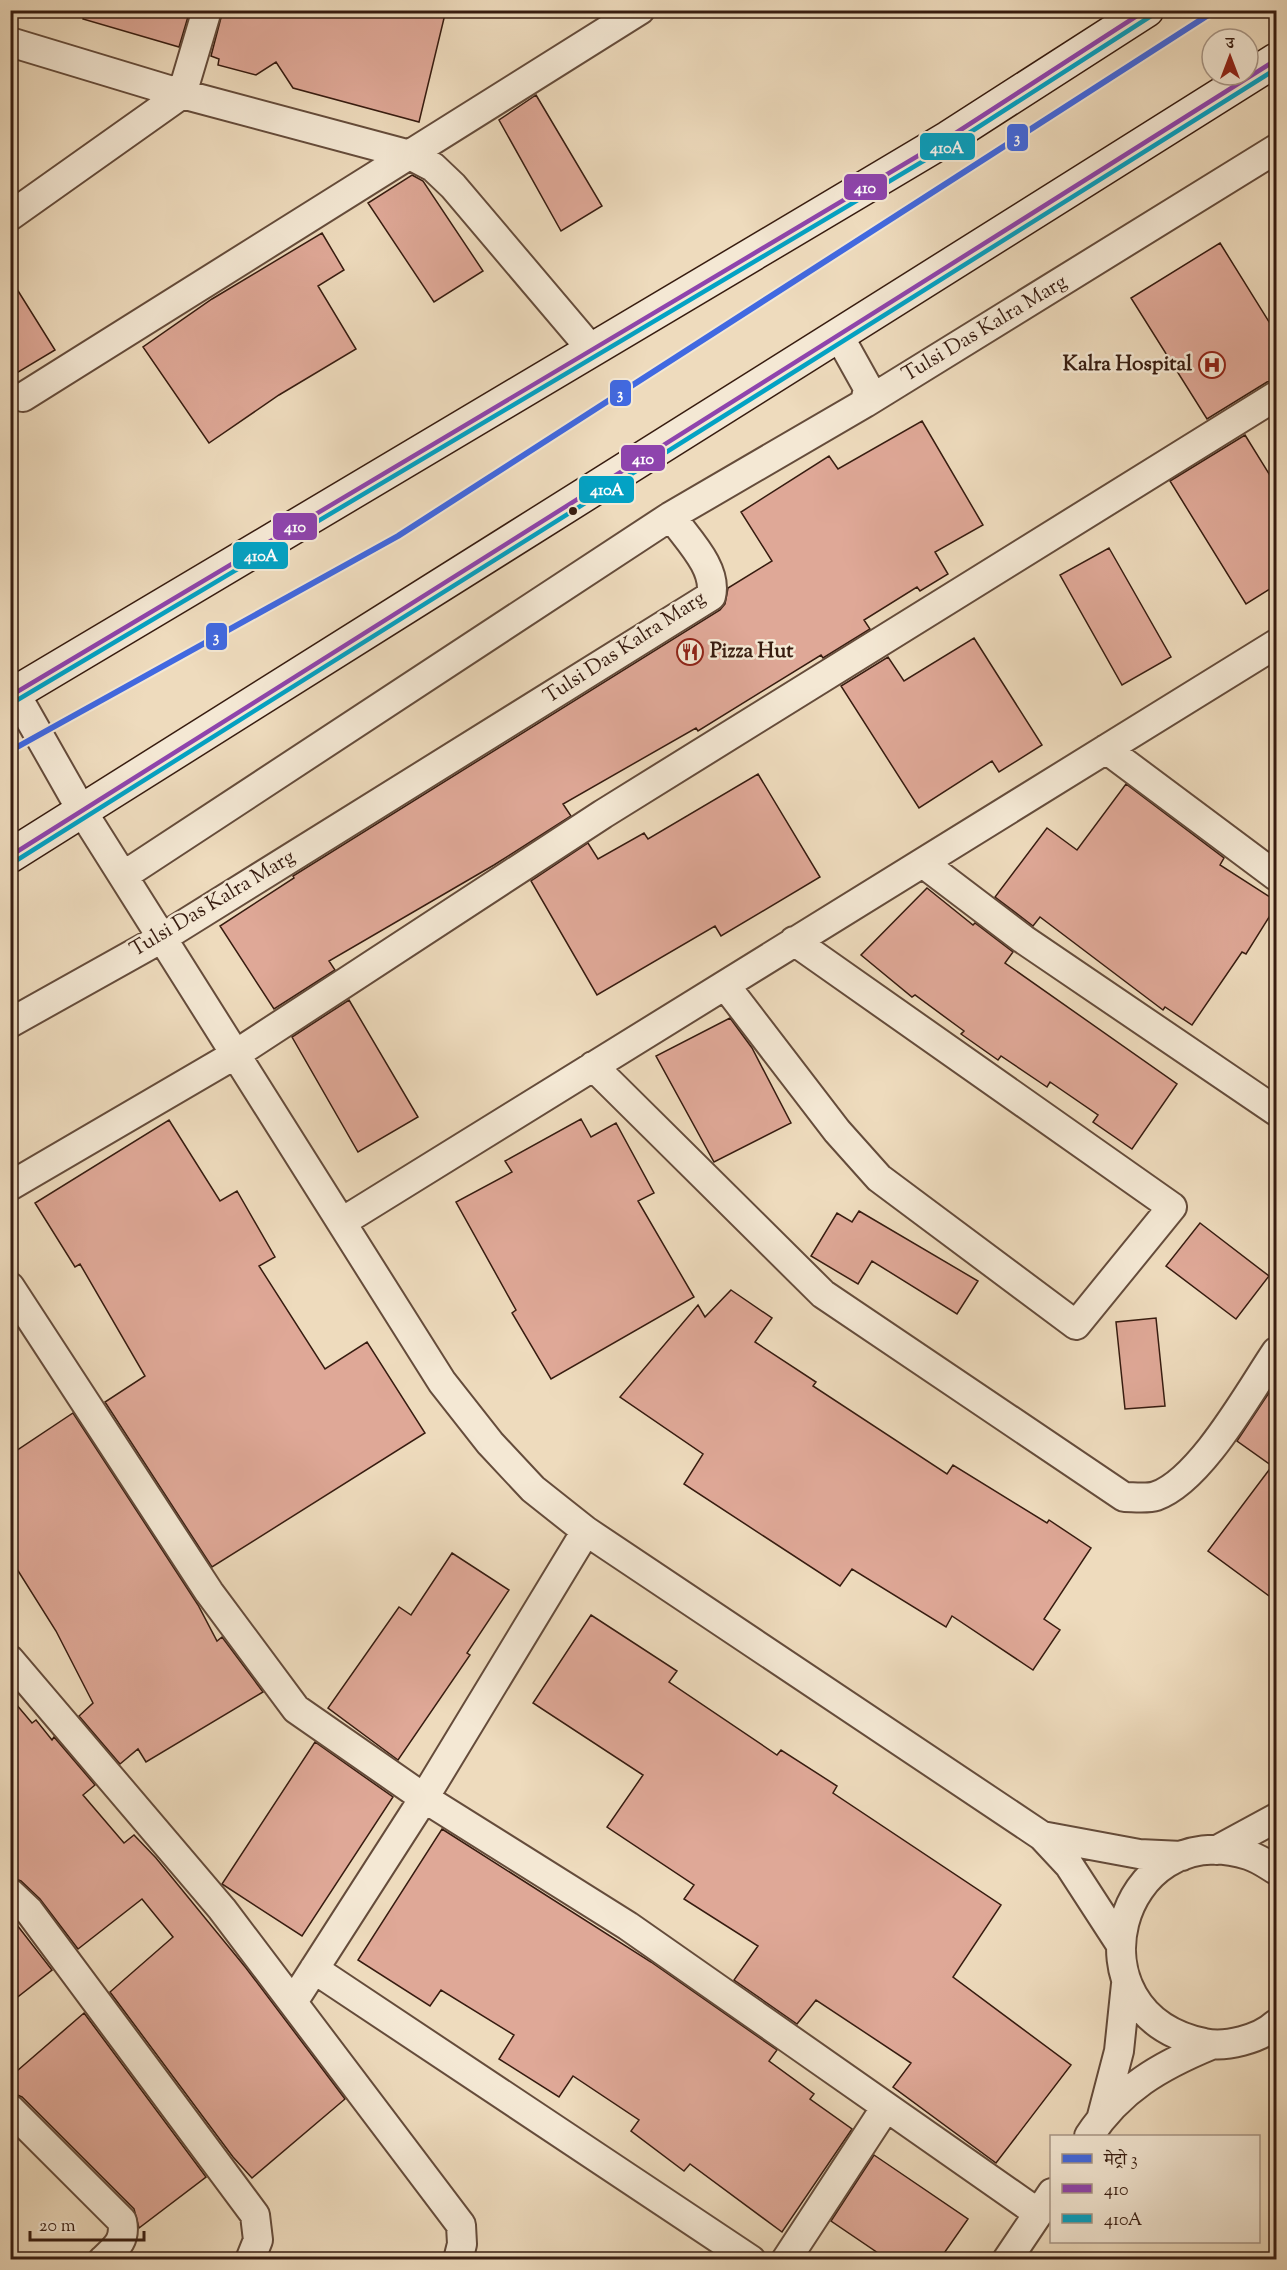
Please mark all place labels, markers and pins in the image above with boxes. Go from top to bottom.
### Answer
place label: Kalra Hospital [1063,350,1192,380]
hospital icon: Kalra Hospital [1197,350,1227,380]
unlabelled marker [567,505,579,517]
restaurant icon: Pizza Hut [675,637,705,667]
place label: Pizza Hut [710,637,794,667]

